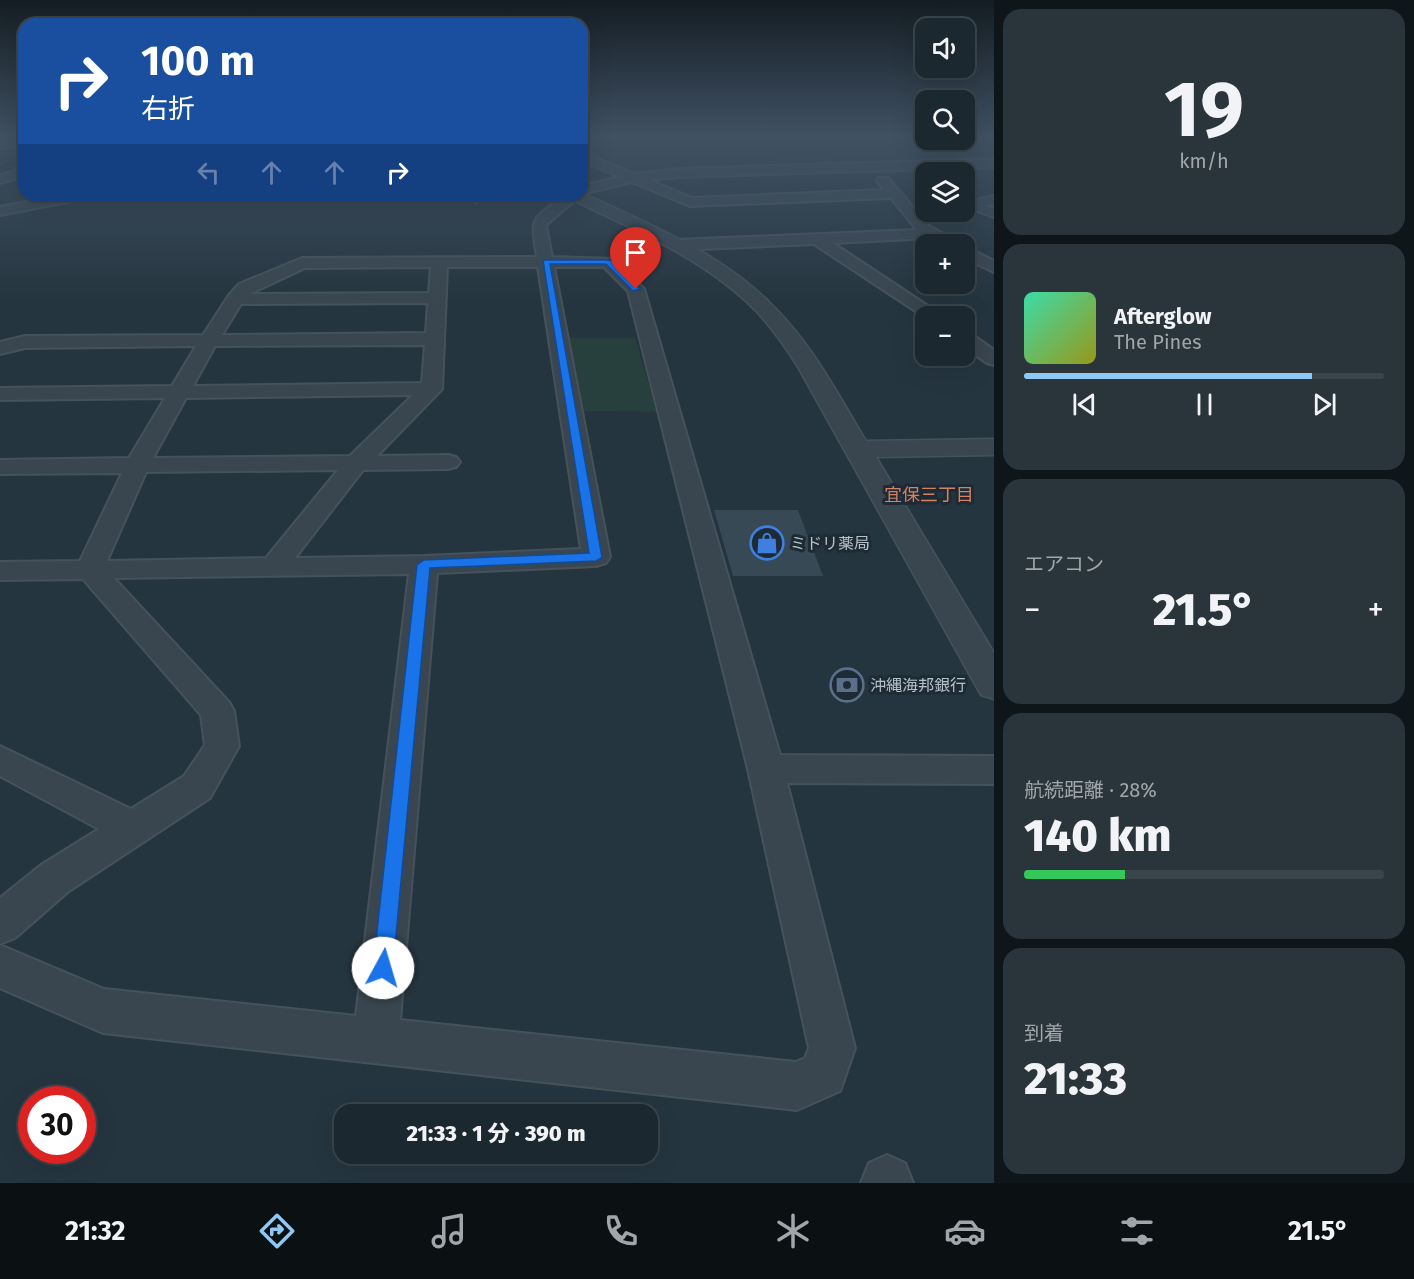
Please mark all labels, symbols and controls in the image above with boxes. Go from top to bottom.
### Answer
map controls [915,18,975,366]
button: sound [915,18,975,78]
text: 100 m [141,36,255,86]
icon: right [42,42,120,120]
text: 19 [1164,63,1244,157]
button: search [915,90,975,150]
text: 右折 [141,93,195,125]
text: km/h [1179,149,1229,173]
icon: left [192,156,225,189]
icon: ahead [255,156,288,189]
icon: ahead [318,156,351,189]
icon: right [381,156,414,189]
button: layers [915,162,975,222]
pin [610,227,661,289]
button: + [915,234,975,294]
icon: arrive [619,236,652,269]
text: Afterglow [1114,303,1211,330]
button: − [915,306,975,366]
text: The Pines [1114,330,1201,354]
icon: previous [1068,388,1101,421]
icon: pause [1188,388,1221,421]
icon: next [1308,388,1341,421]
district label: 宜保三丁目 [884,484,974,506]
shop icon: ミドリ薬局 [749,525,785,561]
place label: ミドリ薬局 [790,534,870,553]
text: エアコン [1024,552,1104,576]
text: 21.5° [1153,583,1255,637]
text: − [1024,590,1041,630]
text: + [1368,590,1384,630]
bank icon: 沖縄海邦銀行 [829,667,865,703]
place label: 沖縄海邦銀行 [870,676,966,695]
text: 航続距離 · 28% [1024,778,1157,802]
text: 140 km [1024,809,1171,863]
position arrow [351,936,415,1000]
text: 到着 [1024,1021,1064,1045]
text: 21:33 [1024,1052,1127,1106]
speed limit sign: 30 [18,1086,96,1164]
text: 21:33 · 1 分 · 390 m [407,1120,585,1147]
icon: directions [256,1210,298,1252]
icon: music [428,1210,470,1252]
icon: phone [600,1210,642,1252]
icon: climate [772,1210,814,1252]
icon: car [944,1210,986,1252]
icon: filters [1116,1210,1158,1252]
text: 21:32 [65,1215,126,1247]
text: 21.5° [1288,1215,1349,1247]

